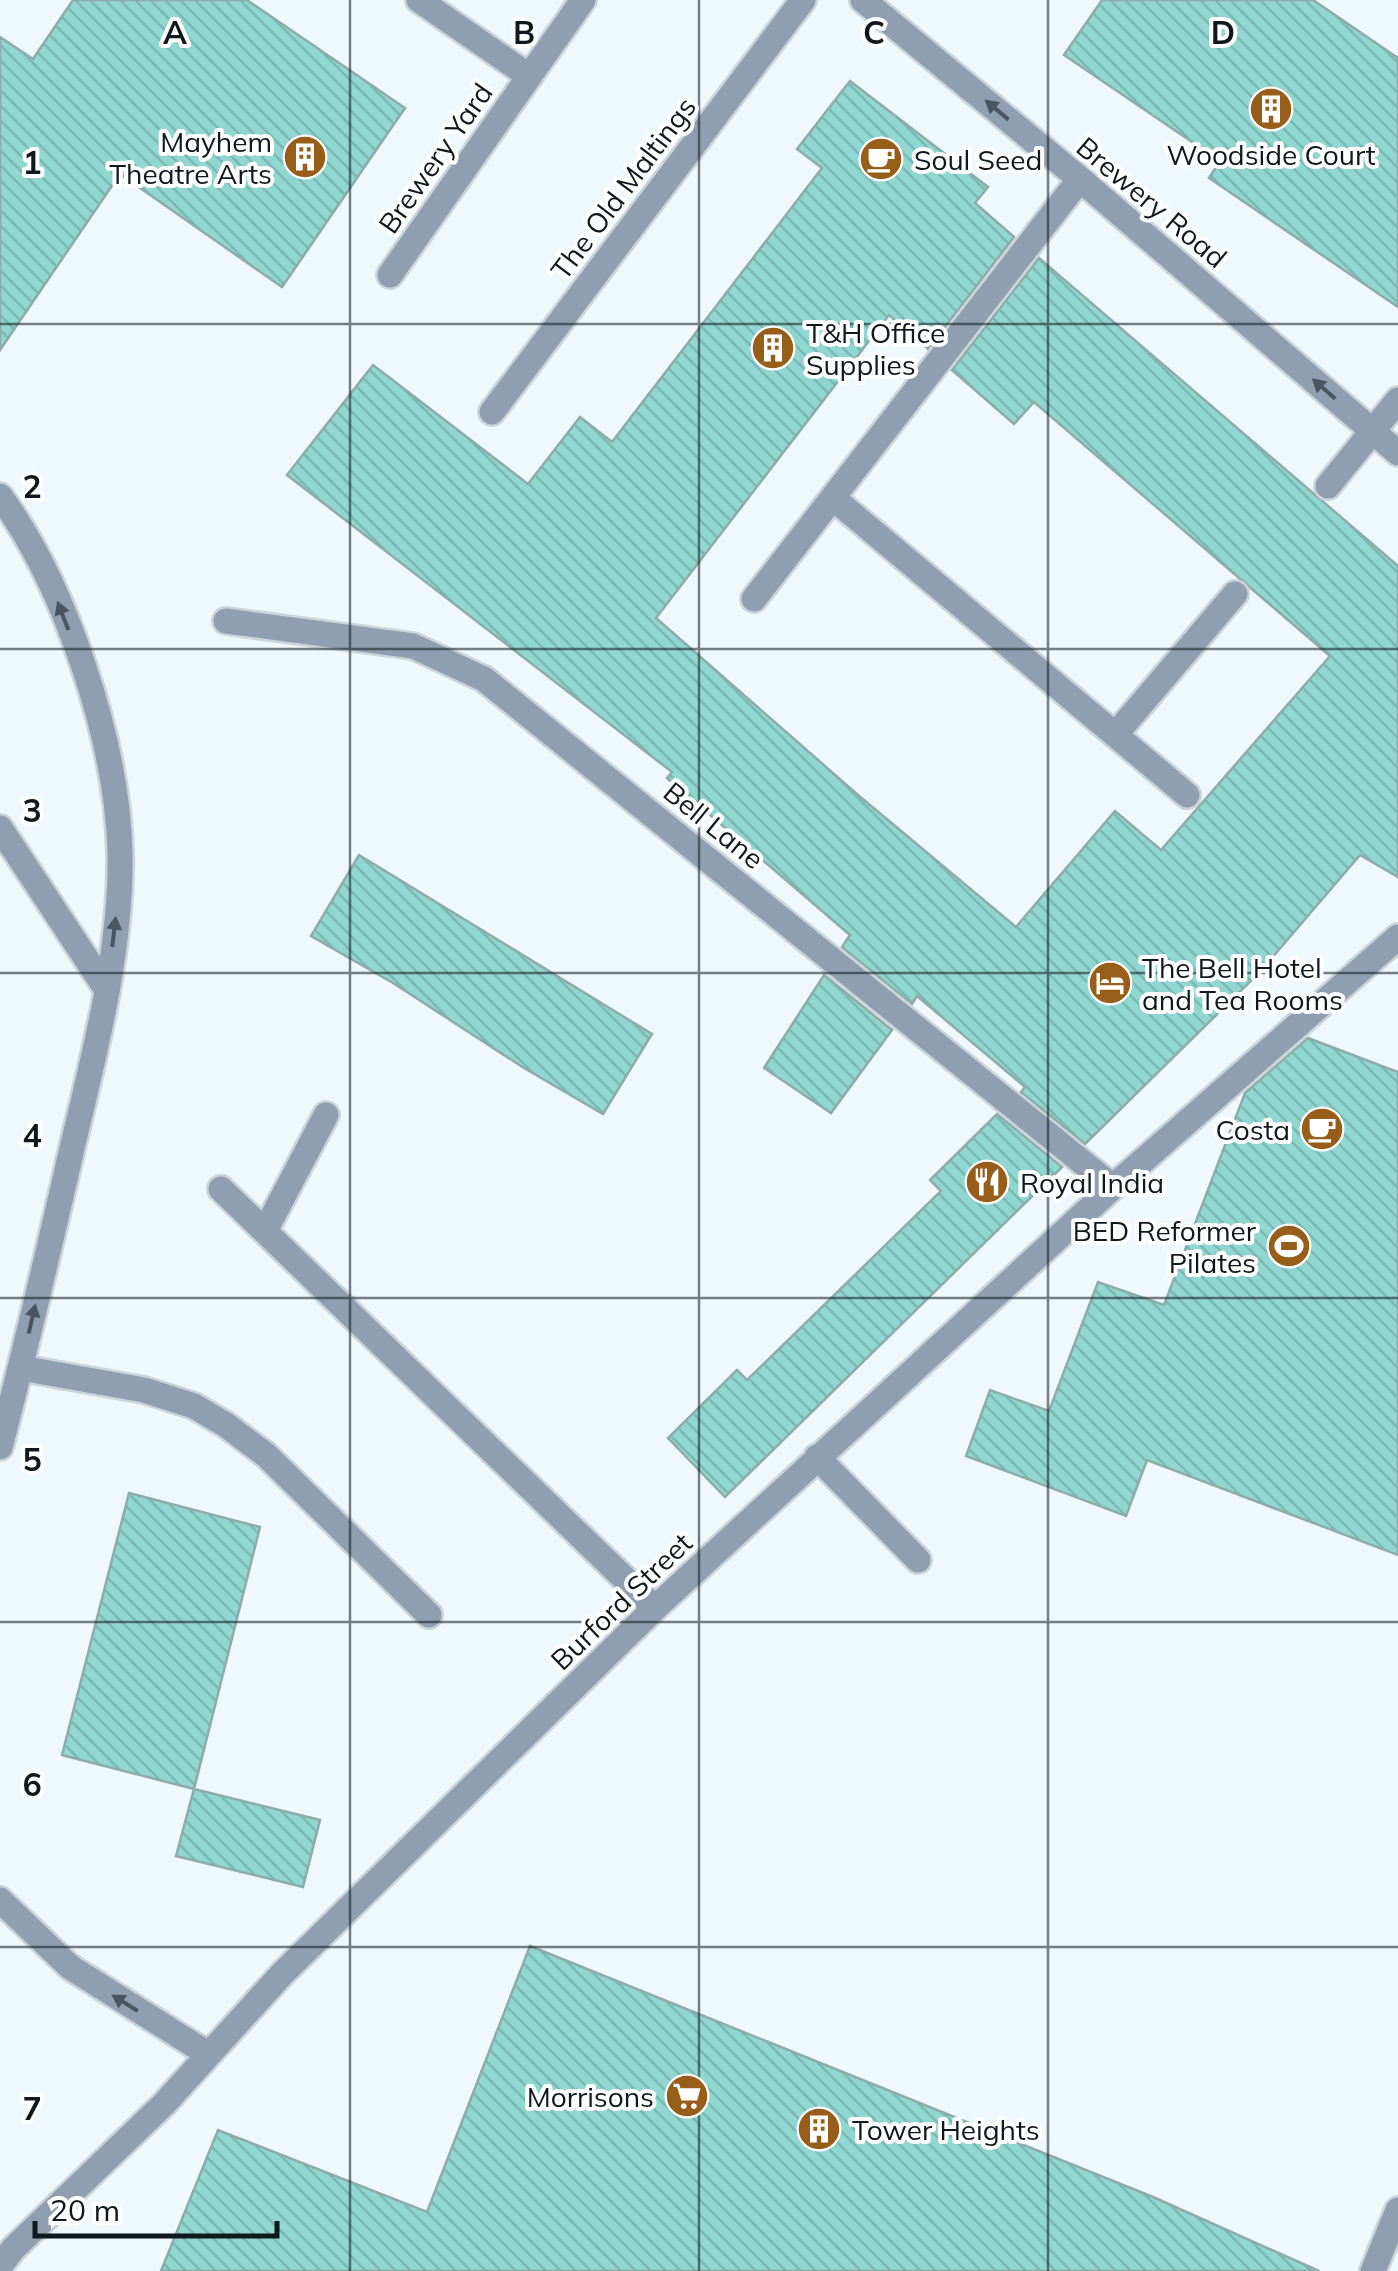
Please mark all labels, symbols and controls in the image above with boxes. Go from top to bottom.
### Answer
text: A [163,12,187,52]
text: B [513,12,535,52]
text: C [863,12,885,52]
text: D [1211,12,1235,52]
street label: Brewery Yard [370,76,500,240]
building icon: Woodside Court [1248,86,1294,132]
street label: The Old Maltings [543,90,703,286]
one-way arrow [985,100,1010,121]
place label: Mayhem Theatre Arts [109,124,272,191]
street label: Brewery Road [1070,129,1234,275]
building icon: Mayhem Theatre Arts [282,134,328,180]
cafe icon: Soul Seed [858,136,904,182]
place label: Woodside Court [1166,137,1376,172]
text: 1 [22,142,42,182]
place label: Soul Seed [914,142,1042,177]
place label: T&H Office Supplies [806,315,945,382]
building icon: T&H Office Supplies [750,325,796,371]
one-way arrow [1312,379,1337,401]
text: 2 [22,466,42,506]
one-way arrow [55,600,70,630]
street label: Bell Lane [657,774,771,876]
text: 3 [22,790,42,830]
one-way arrow [106,916,122,948]
place label: The Bell Hotel and Tea Rooms [1142,950,1343,1017]
hotel icon: The Bell Hotel and Tea Rooms [1087,960,1133,1006]
cafe icon: Costa [1299,1106,1345,1152]
place label: Costa [1215,1112,1290,1147]
text: 4 [22,1115,42,1155]
restaurant icon: Royal India [964,1159,1010,1205]
place label: Royal India [1020,1165,1164,1200]
place label: BED Reformer Pilates [1073,1213,1257,1280]
sports icon: BED Reformer Pilates [1266,1223,1312,1269]
one-way arrow [25,1303,40,1334]
text: 5 [22,1439,42,1479]
street label: Burford Street [543,1525,699,1677]
text: 6 [22,1764,42,1804]
one-way arrow [111,1994,139,2012]
supermarket icon: Morrisons [664,2073,710,2119]
place label: Morrisons [527,2079,654,2114]
text: 7 [22,2088,42,2128]
building icon: Tower Heights [796,2106,842,2152]
place label: Tower Heights [852,2112,1040,2147]
scale bar [35,2176,278,2238]
text: 20 m [50,2191,120,2229]

